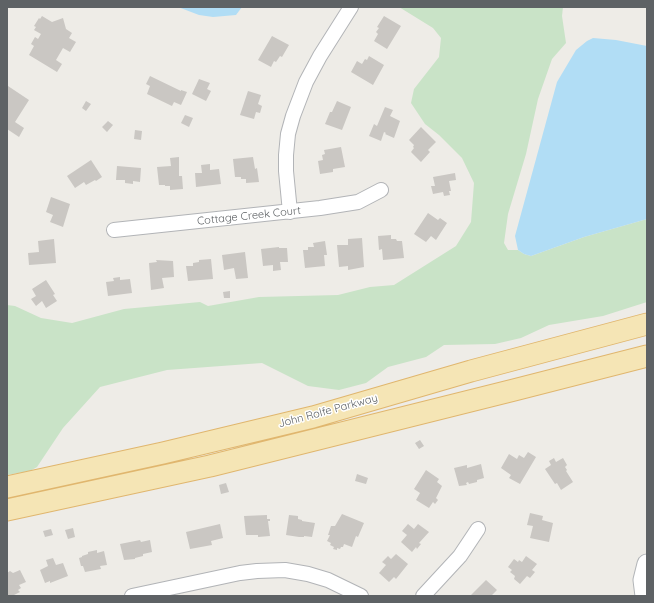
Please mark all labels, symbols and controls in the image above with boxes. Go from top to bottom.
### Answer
street label: Cottage Creek Court [196,204,302,228]
street label: John Rolfe Parkway [277,391,379,431]

